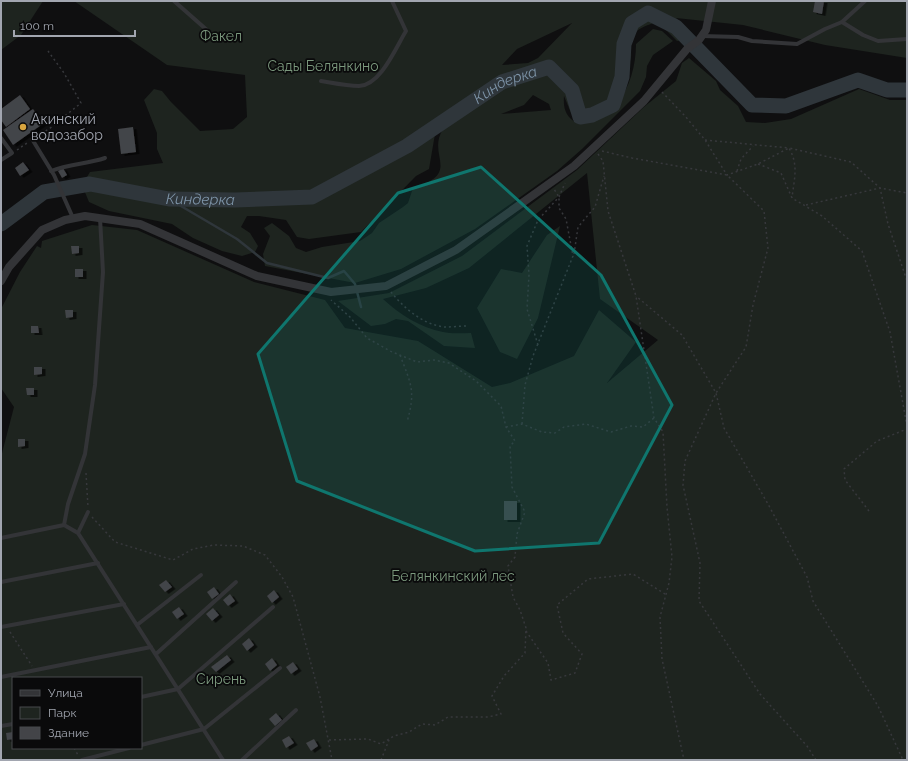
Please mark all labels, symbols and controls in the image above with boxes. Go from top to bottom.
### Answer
scale bar [14,12,135,38]
text: 100 m [20,19,54,33]
park label: Факел [200,28,242,44]
park label: Сады Белянкино [267,58,379,74]
water label: Киндерка [470,62,539,108]
place label: Акинский водозабор [31,111,103,143]
marker: Акинский водозабор [18,122,28,132]
water label: Киндерка [166,190,235,209]
park label: Белянкинский лес [391,568,515,584]
park label: Сирень [196,671,246,687]
legend [12,677,142,749]
text: Улица [48,686,83,700]
text: Парк [48,706,77,720]
text: Здание [48,726,89,740]

